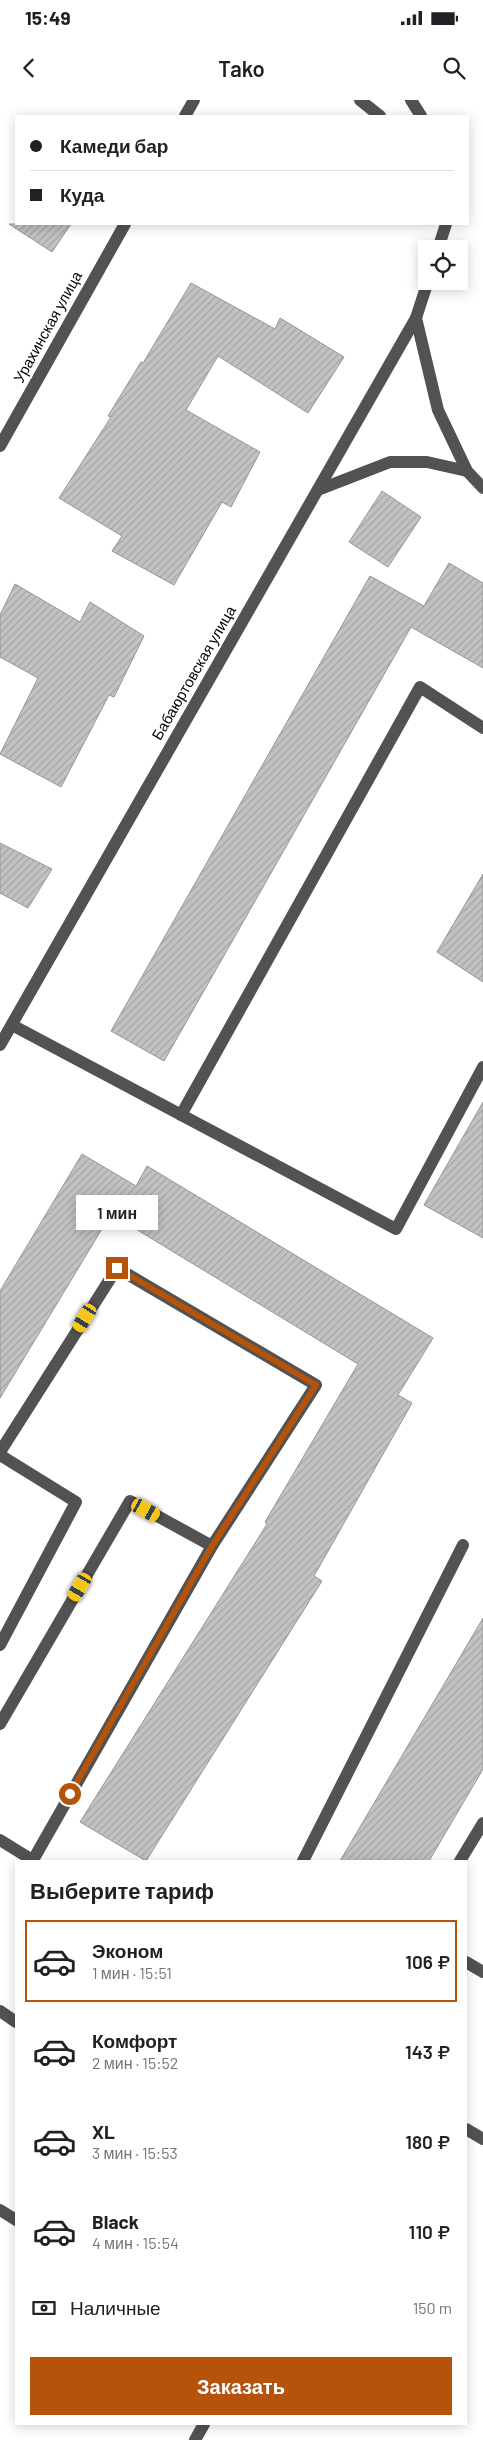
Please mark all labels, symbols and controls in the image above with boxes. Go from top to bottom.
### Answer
text: 15:49 [25,6,70,29]
icon: back [15,54,43,82]
icon: search [440,54,468,82]
text: Tako [218,55,265,81]
text: Камеди бар [60,134,168,157]
text: Куда [60,183,104,206]
map controls [418,240,468,290]
button: locate [418,240,468,290]
street label: Урахинская улица [9,267,86,385]
street label: Бабаюртовская улица [147,602,239,743]
callout: 1 мин [76,1196,158,1230]
text: 1 мин [97,1203,137,1222]
route end [106,1257,128,1279]
car [70,1301,99,1335]
car [129,1496,162,1524]
car [66,1570,93,1604]
route start [59,1783,81,1805]
text: Выберите тариф [30,1877,214,1903]
icon: car [32,1939,77,1984]
text: Эконом [92,1939,163,1962]
text: 106 ₽ [405,1950,450,1973]
text: 1 мин · 15:51 [92,1963,172,1982]
icon: car [32,2029,77,2074]
text: Комфорт [92,2029,177,2052]
text: 143 ₽ [405,2040,450,2063]
text: 2 мин · 15:52 [92,2053,178,2072]
icon: car [32,2119,77,2164]
text: XL [92,2120,115,2143]
text: 180 ₽ [405,2130,450,2153]
text: 3 мин · 15:53 [92,2143,178,2162]
icon: car [32,2209,77,2254]
text: Black [92,2210,139,2233]
text: 110 ₽ [409,2220,450,2243]
text: 4 мин · 15:54 [92,2233,179,2252]
icon: cash [30,2294,58,2322]
text: Наличные [70,2296,161,2319]
text: 150 m [413,2298,452,2317]
button: Заказать [30,2357,452,2415]

